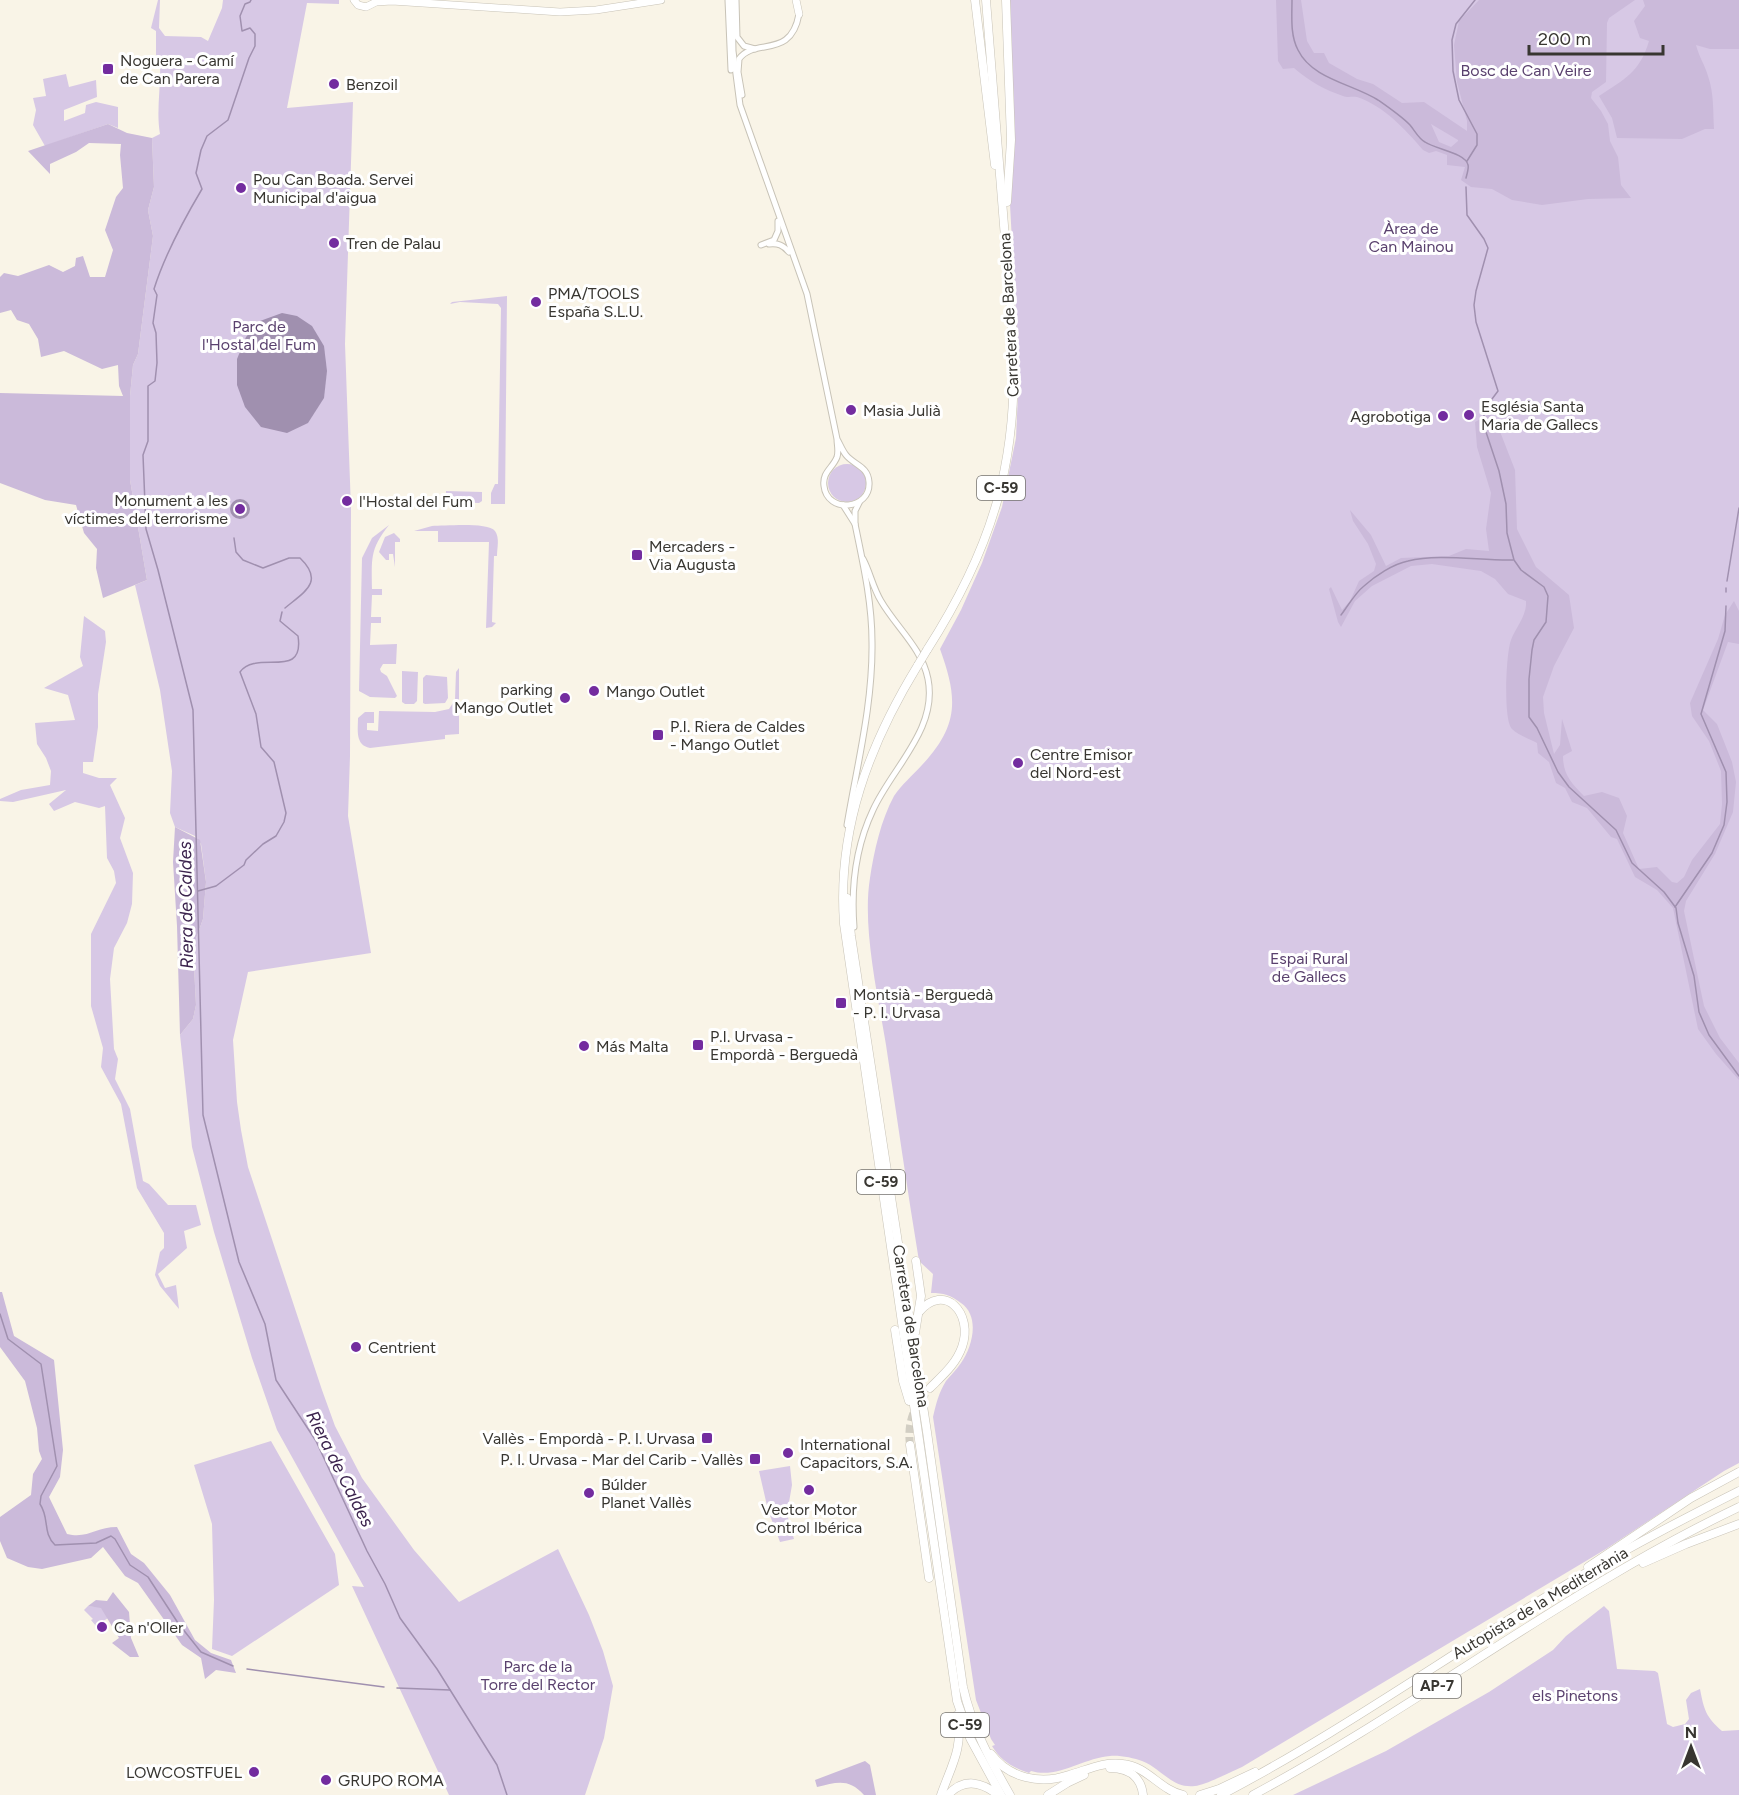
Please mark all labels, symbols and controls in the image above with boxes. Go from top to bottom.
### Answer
scale bar [1529,18,1662,56]
text: 200 m [1538,28,1591,50]
place label: Noguera - Camí de Can Parera [120,51,235,88]
park label: Bosc de Can Veire [1461,61,1592,80]
marker: Noguera - Camí de Can Parera [101,62,115,76]
place label: Benzoil [346,75,398,94]
marker: Benzoil [327,77,341,91]
place label: Pou Can Boada. Servei Municipal d'aigua [253,170,413,207]
marker: Pou Can Boada. Servei Municipal d'aigua [234,181,248,195]
park label: Àrea de Can Mainou [1368,219,1454,256]
street label: Carretera de Barcelona [995,233,1023,397]
place label: Tren de Palau [346,234,441,253]
marker: Tren de Palau [327,236,341,250]
place label: PMA/TOOLS España S.L.U. [548,284,643,321]
marker: PMA/TOOLS España S.L.U. [529,295,543,309]
park label: Parc de l'Hostal del Fum [202,317,316,354]
place label: Església Santa Maria de Gallecs [1481,397,1598,434]
place label: Masia Julià [863,401,941,420]
marker: Masia Julià [844,403,858,417]
place label: Agrobotiga [1350,407,1431,426]
marker: Església Santa Maria de Gallecs [1462,408,1476,422]
marker: Agrobotiga [1436,409,1450,423]
road number: C-59 [977,476,1025,500]
place label: Monument a les víctimes del terrorisme [64,491,228,528]
place label: l'Hostal del Fum [359,492,473,511]
marker: l'Hostal del Fum [340,494,354,508]
marker: Monument a les víctimes del terrorisme [233,502,247,516]
place label: Mercaders - Via Augusta [649,537,736,574]
marker: Mercaders - Via Augusta [630,548,644,562]
place label: parking Mango Outlet [454,680,553,717]
place label: Mango Outlet [606,682,705,701]
marker: Mango Outlet [587,684,601,698]
marker: parking Mango Outlet [558,691,572,705]
place label: P.I. Riera de Caldes - Mango Outlet [670,717,805,754]
marker: P.I. Riera de Caldes - Mango Outlet [651,728,665,742]
place label: Centre Emisor del Nord-est [1030,745,1133,782]
marker: Centre Emisor del Nord-est [1011,756,1025,770]
water label: Riera de Caldes [174,840,198,969]
park label: Espai Rural de Gallecs [1270,949,1348,986]
place label: Montsià - Berguedà - P. I. Urvasa [853,985,993,1022]
marker: Montsià - Berguedà - P. I. Urvasa [834,996,848,1010]
place label: P.I. Urvasa - Empordà - Berguedà [710,1027,858,1064]
place label: Más Malta [596,1037,668,1056]
marker: P.I. Urvasa - Empordà - Berguedà [691,1038,705,1052]
marker: Más Malta [577,1039,591,1053]
road number: C-59 [857,1170,905,1194]
street label: Carretera de Barcelona [889,1243,933,1409]
place label: Centrient [368,1338,436,1357]
marker: Centrient [349,1340,363,1354]
water label: Riera de Caldes [301,1407,379,1531]
place label: Vallès - Empordà - P. I. Urvasa [482,1429,695,1448]
marker: Vallès - Empordà - P. I. Urvasa [700,1431,714,1445]
place label: International Capacitors, S.A. [800,1435,913,1472]
marker: International Capacitors, S.A. [781,1446,795,1460]
place label: P. I. Urvasa - Mar del Carib - Vallès [500,1450,743,1469]
marker: P. I. Urvasa - Mar del Carib - Vallès [748,1452,762,1466]
place label: Búlder Planet Vallès [601,1475,691,1512]
marker: Vector Motor Control Ibérica [802,1483,816,1497]
marker: Búlder Planet Vallès [582,1486,596,1500]
place label: Vector Motor Control Ibérica [756,1500,862,1537]
street label: Autopista de la Mediterrània [1449,1543,1631,1663]
place label: Ca n'Oller [114,1618,184,1637]
marker: Ca n'Oller [95,1620,109,1634]
park label: Parc de la Torre del Rector [481,1657,596,1694]
road number: AP-7 [1413,1674,1461,1698]
park label: els Pinetons [1532,1686,1618,1705]
road number: C-59 [941,1713,989,1737]
north arrow [1661,1717,1721,1777]
text: N [1685,1723,1697,1742]
place label: LOWCOSTFUEL [126,1763,243,1782]
marker: LOWCOSTFUEL [247,1765,261,1779]
place label: GRUPO ROMA [338,1771,444,1790]
marker: GRUPO ROMA [319,1773,333,1787]

